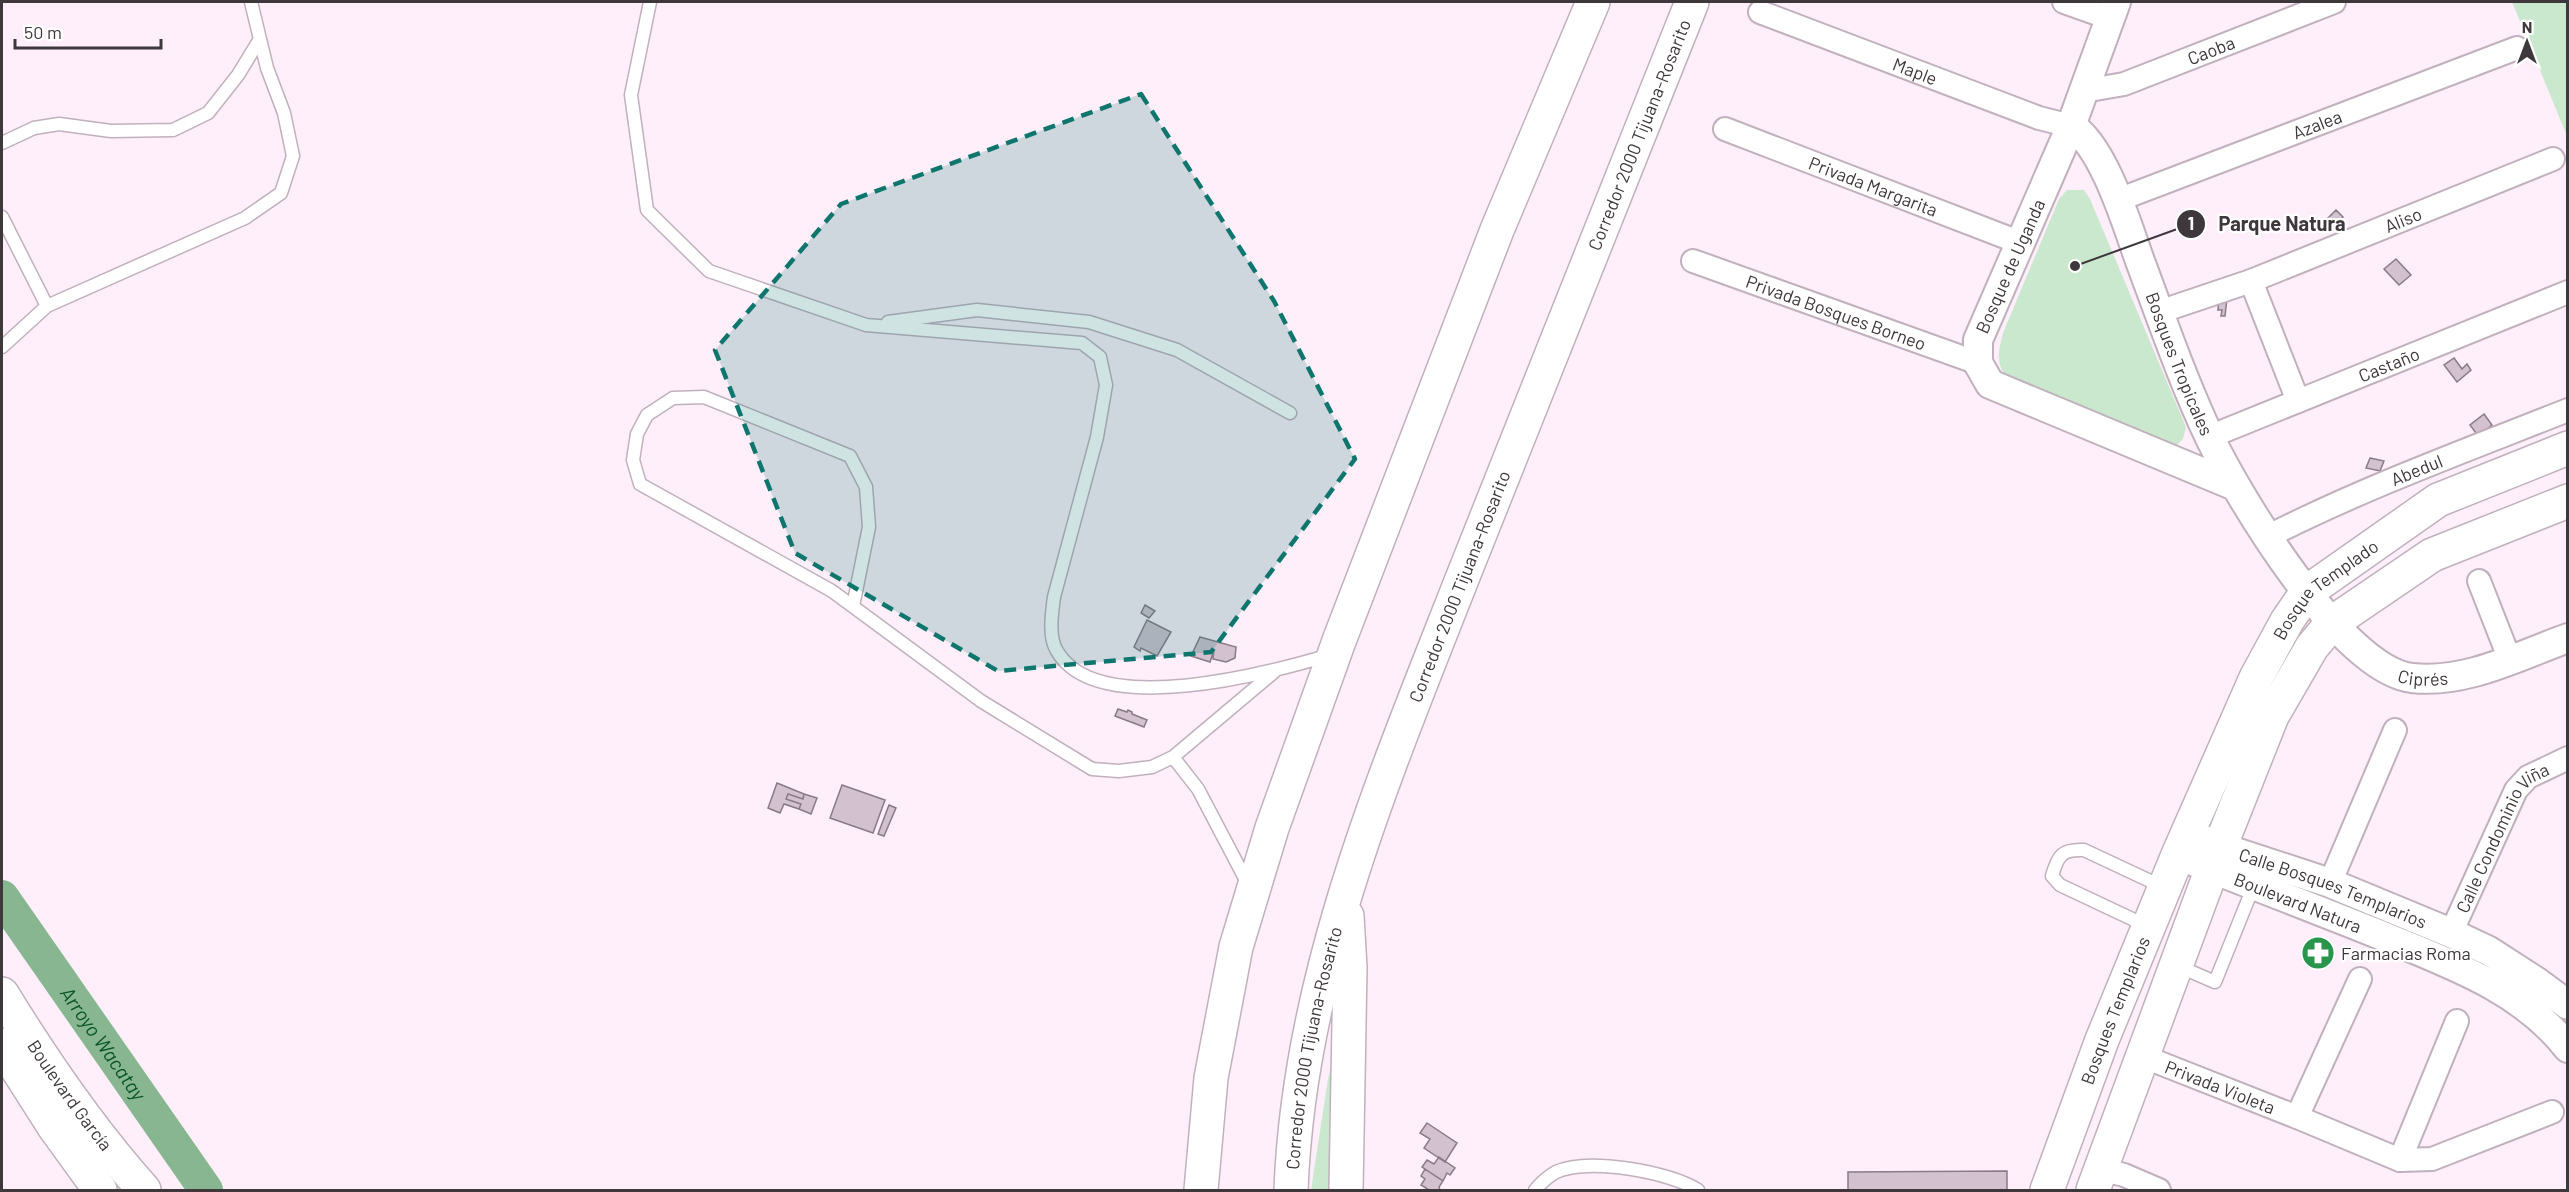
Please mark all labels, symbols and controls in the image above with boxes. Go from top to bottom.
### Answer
scale bar [15,12,160,50]
north arrow [2497,12,2557,72]
street label: Corredor 2000 Tijuana-Rosarito [1583,16,1695,253]
text: N [2522,17,2532,36]
text: 50 m [24,21,62,43]
street label: Caoba [2184,31,2238,69]
street label: Maple [1890,53,1940,89]
street label: Azalea [2289,105,2345,144]
street label: Privada Margarita [1806,151,1941,221]
street label: Bosque de Uganda [1971,195,2049,337]
street label: Aliso [2381,202,2425,237]
callout: Parque Natura [2176,205,2357,243]
text: Parque Natura [2219,211,2345,235]
text: 1 [2188,212,2194,234]
street label: Privada Bosques Borneo [1743,270,1929,355]
street label: Bosques Tropicales [2141,289,2218,439]
street label: Castaño [2355,342,2423,387]
street label: Abedul [2387,449,2446,490]
street label: Corredor 2000 Tijuana-Rosarito [1404,467,1515,705]
street label: Bosque Templado [2268,535,2382,643]
street label: Ciprés [2395,664,2449,690]
street label: Calle Condominio Viña [2451,758,2552,916]
street label: Calle Bosques Templarios [2236,843,2430,933]
street label: Boulevard Natura [2231,868,2365,937]
street label: Corredor 2000 Tijuana-Rosarito [1281,924,1346,1170]
street label: Bosques Templarios [2076,933,2154,1087]
pharmacy icon: Farmacias Roma [2300,935,2336,971]
place label: Farmacias Roma [2341,942,2471,964]
water label: Arroyo Wacatay [56,982,152,1105]
street label: Boulevard García [23,1036,117,1155]
street label: Privada Violeta [2162,1055,2278,1118]

